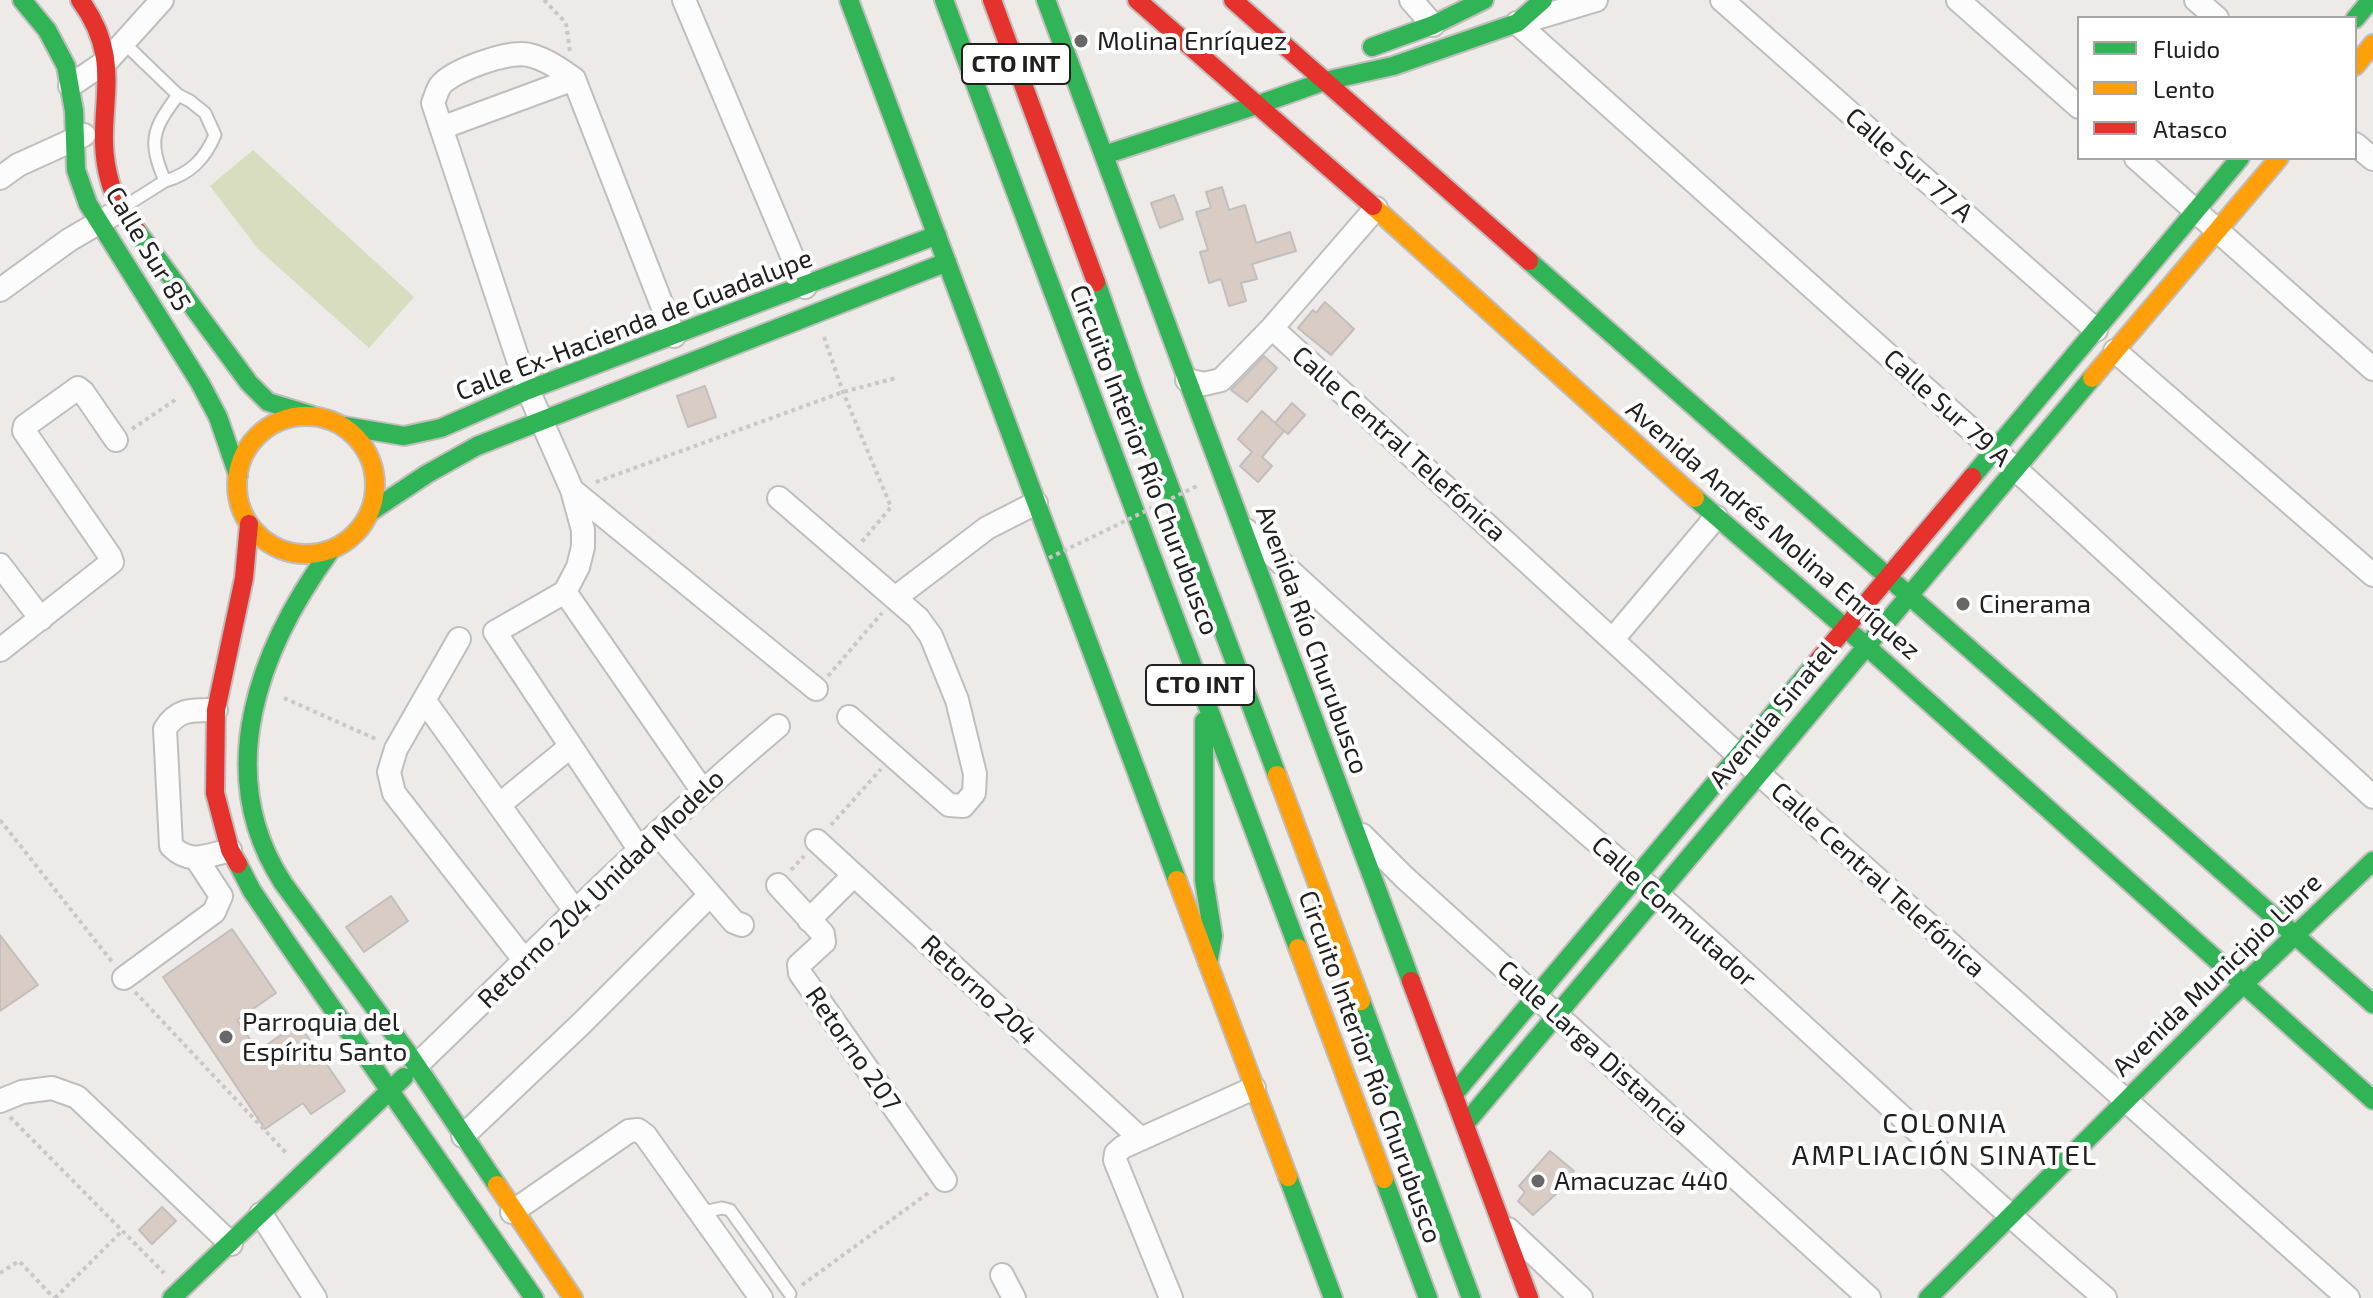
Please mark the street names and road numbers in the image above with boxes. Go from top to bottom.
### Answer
road number: CTO INT [962,44,1070,84]
street label: Calle Sur 77 A [1839,101,1979,229]
street label: Calle Sur 85 [99,181,197,317]
street label: Calle Ex-Hacienda de Guadalupe [451,242,817,408]
street label: Circuito Interior Río Churubusco [1063,280,1225,640]
street label: Calle Central Telefónica [1286,340,1512,548]
street label: Calle Sur 79 A [1877,343,2017,473]
street label: Avenida Andrés Molina Enríquez [1620,394,1926,666]
street label: Avenida Río Churubusco [1249,502,1375,778]
street label: Avenida Sinatel [1703,635,1843,795]
road number: CTO INT [1146,665,1254,705]
street label: Retorno 204 Unidad Modelo [471,763,731,1015]
street label: Calle Central Telefónica [1765,776,1991,984]
street label: Calle Conmutador [1585,830,1763,994]
street label: Avenida Municipio Libre [2106,867,2328,1083]
street label: Circuito Interior Río Churubusco [1292,887,1448,1247]
street label: Retorno 204 [915,928,1043,1052]
street label: Calle Larga Distancia [1491,954,1695,1142]
street label: Retorno 207 [799,981,907,1117]

